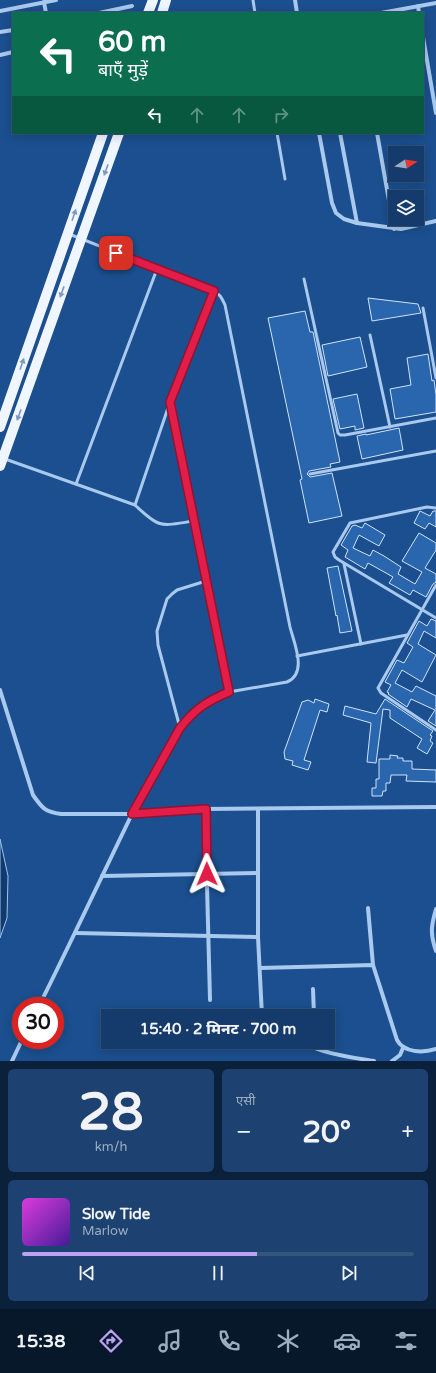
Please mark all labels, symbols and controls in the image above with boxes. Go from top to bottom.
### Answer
text: 60 m [98,25,166,59]
icon: left [32,28,84,80]
text: बाएँ मुड़ें [98,59,148,81]
icon: left [144,104,166,126]
icon: ahead [186,104,208,126]
icon: ahead [228,104,250,126]
icon: right [270,104,292,126]
north arrow [388,146,424,182]
map controls [388,146,424,226]
one-way arrow [103,164,109,176]
button: layers [388,190,424,226]
one-way arrow [71,209,77,221]
pin [99,236,133,270]
icon: arrive [105,242,127,264]
one-way arrow [59,287,65,299]
one-way arrow [19,358,25,370]
one-way arrow [15,409,21,421]
position arrow [186,853,228,895]
speed limit sign: 30 [12,997,64,1049]
text: 15:40 · 2 मिनट · 700 m [140,1020,296,1038]
text: 28 [78,1081,144,1144]
text: एसी [236,1093,255,1109]
text: 20° [302,1114,351,1151]
text: − [236,1119,252,1145]
text: + [402,1119,414,1145]
text: km/h [95,1139,127,1155]
text: Slow Tide [82,1205,150,1223]
text: Marlow [82,1223,128,1239]
icon: previous [76,1262,98,1284]
icon: pause [207,1262,229,1284]
icon: next [338,1262,360,1284]
icon: directions [97,1327,125,1355]
icon: music [156,1327,184,1355]
icon: phone [215,1327,243,1355]
icon: climate [274,1327,302,1355]
icon: car [333,1327,361,1355]
icon: filters [392,1327,420,1355]
text: 15:38 [16,1330,65,1352]

